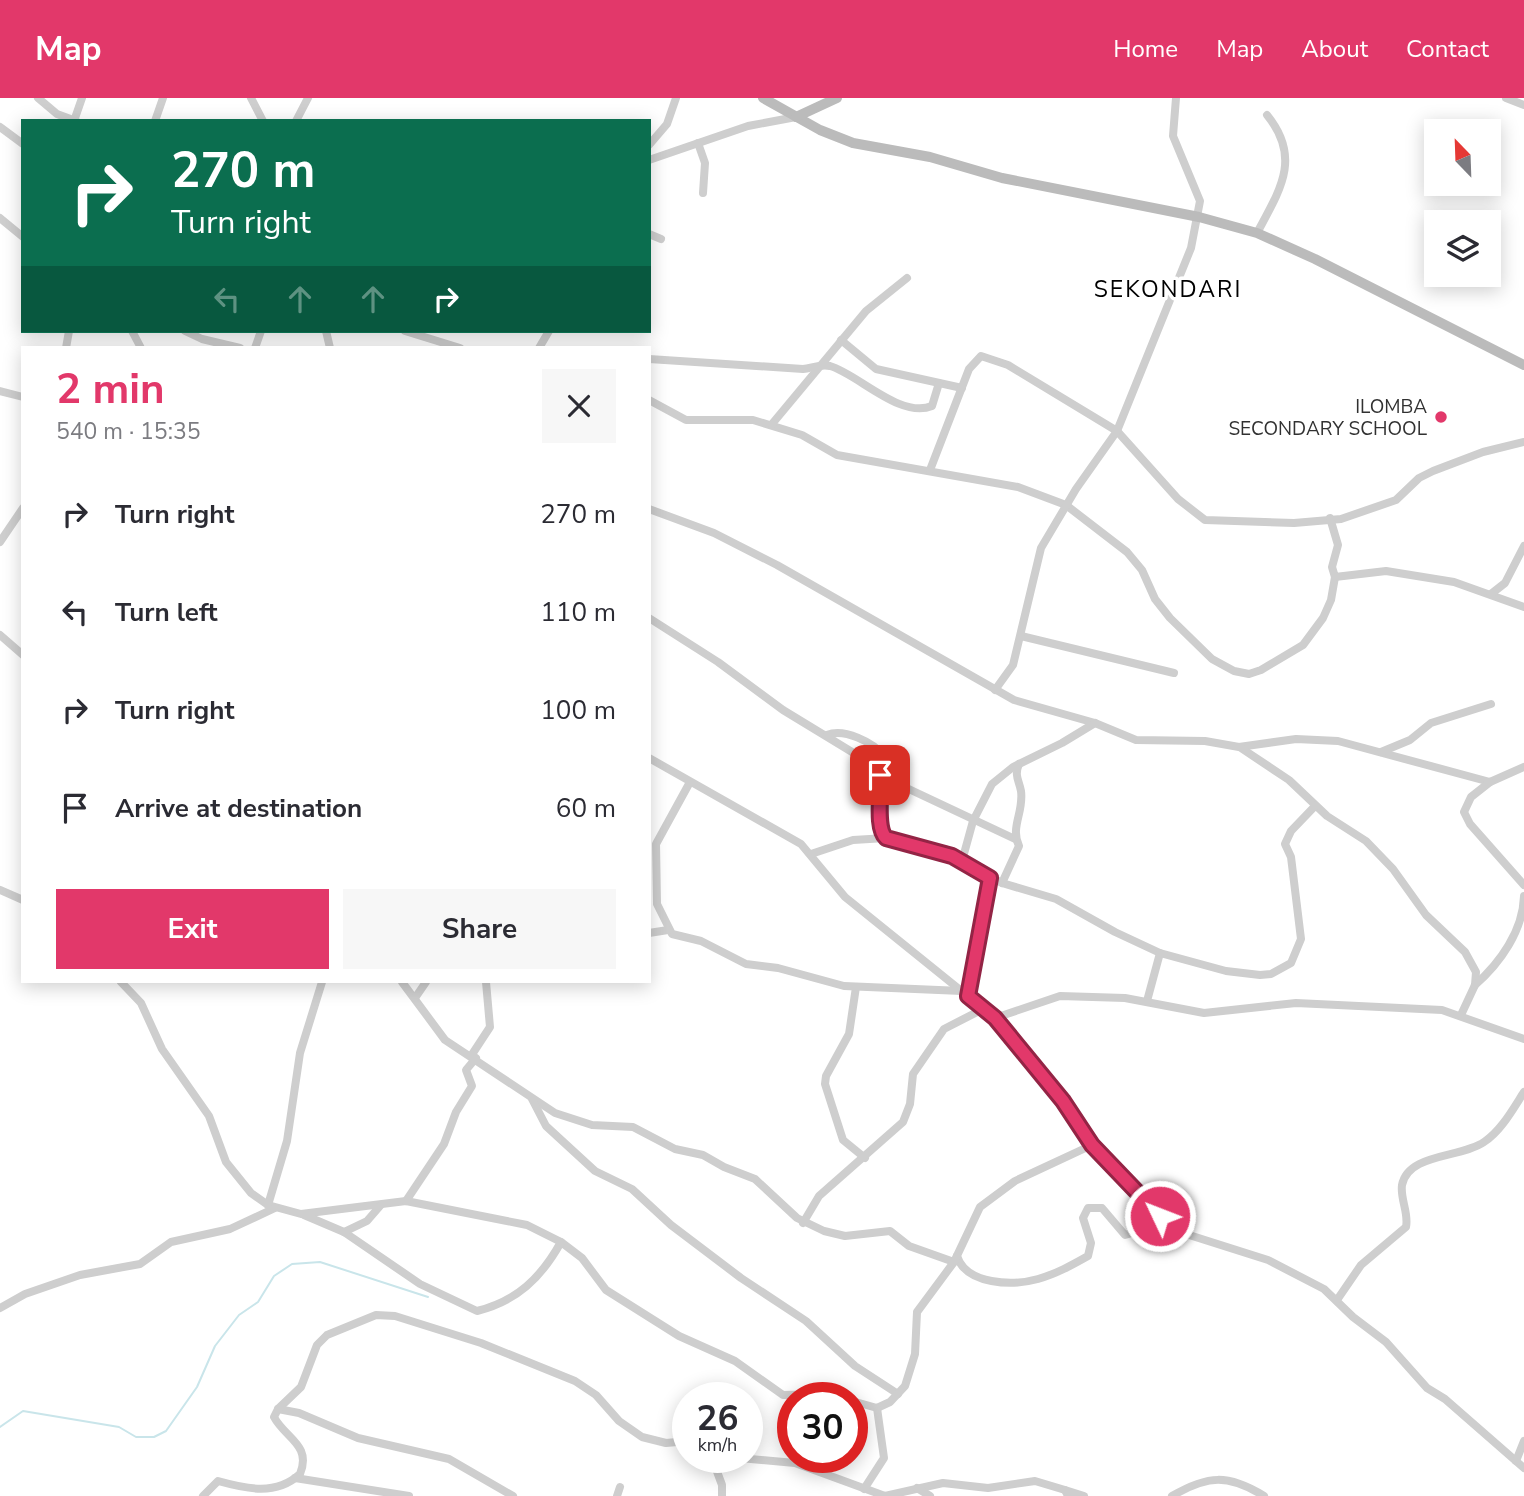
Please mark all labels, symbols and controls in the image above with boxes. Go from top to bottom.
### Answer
text: Map [35,27,102,72]
text: Home [1113,33,1178,65]
text: Map [1216,33,1263,65]
text: About [1301,33,1368,65]
text: Contact [1406,33,1489,65]
north arrow [1424,119,1502,196]
map controls [1424,119,1501,287]
text: 270 m [171,137,315,204]
icon: right [56,147,147,238]
text: Turn right [171,201,311,244]
button: layers [1424,210,1501,287]
district label: SEKONDARI [1094,274,1242,305]
icon: left [208,280,246,318]
icon: ahead [281,280,319,318]
icon: ahead [354,280,392,318]
icon: right [427,280,465,318]
text: 2 min [56,361,165,418]
button: close [542,369,616,443]
place label: ILOMBA SECONDARY SCHOOL [1228,394,1428,442]
marker: ILOMBA SECONDARY SCHOOL [1433,409,1449,425]
text: 540 m · 15:35 [56,416,201,447]
icon: right [56,495,94,533]
text: Turn right [115,497,234,532]
text: 270 m [540,497,616,532]
icon: left [56,593,94,631]
text: Turn left [115,595,218,630]
text: 110 m [540,595,616,630]
icon: right [56,691,94,729]
text: Turn right [115,693,234,728]
text: 100 m [540,693,616,728]
pin [850,745,910,805]
icon: arrive [861,756,899,794]
icon: arrive [56,789,94,827]
text: Arrive at destination [115,791,362,826]
text: 60 m [556,791,616,826]
button: Exit [56,889,329,969]
button: Share [343,889,616,969]
position arrow [1123,1179,1197,1253]
speed limit sign: 30 [777,1382,868,1473]
text: 26 [696,1395,739,1442]
text: km/h [698,1433,737,1457]

